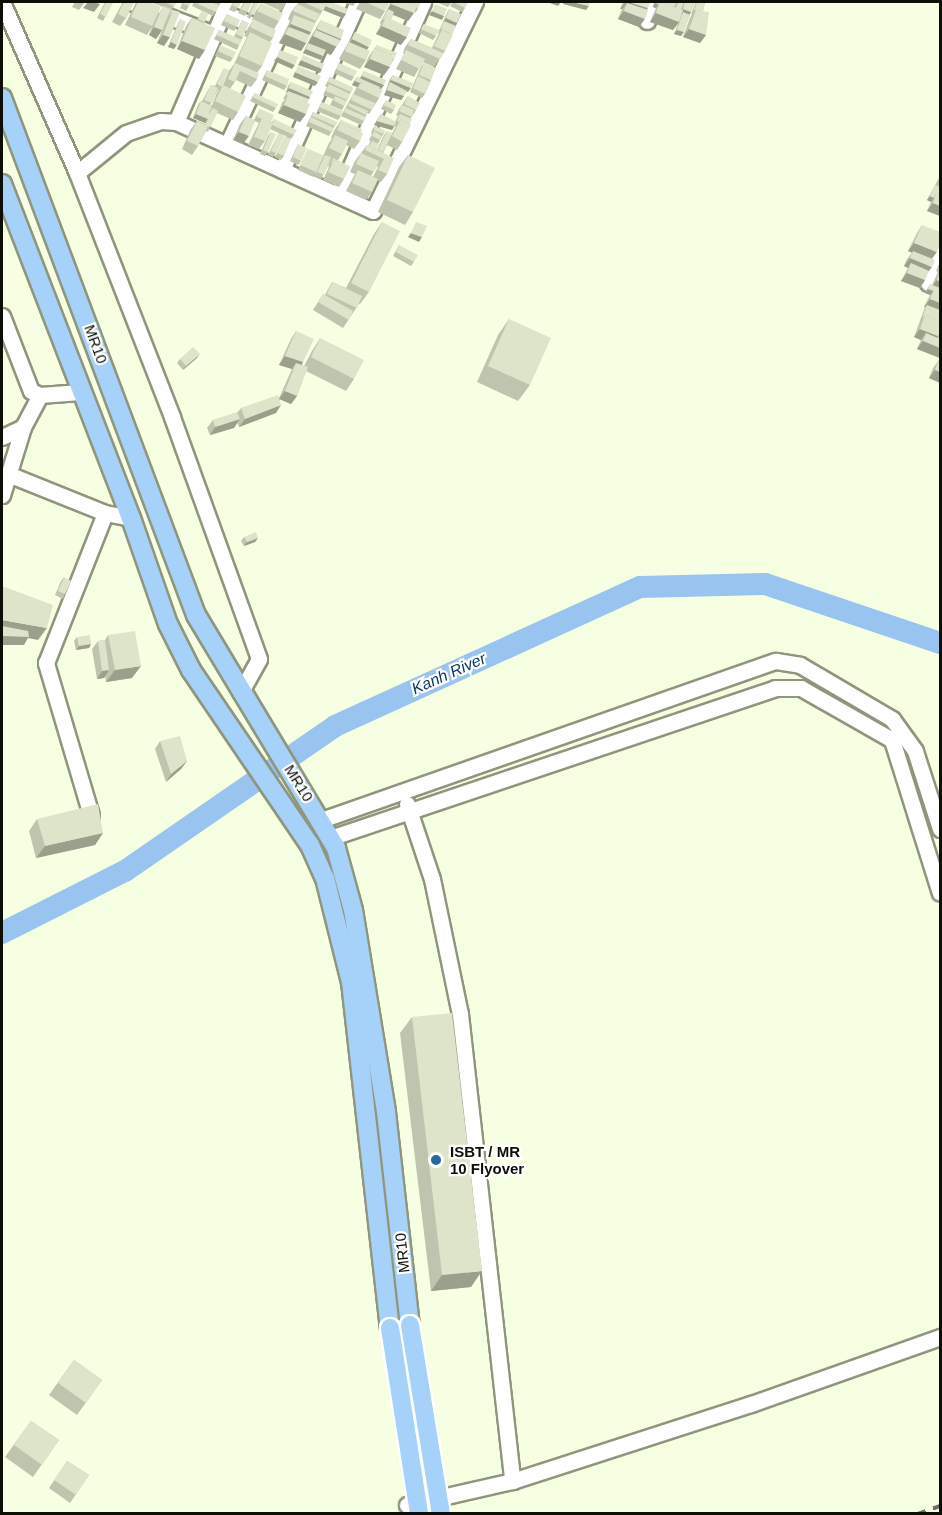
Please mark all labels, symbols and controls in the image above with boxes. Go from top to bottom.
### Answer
street label: MR10 [81,322,111,366]
water label: Kanh River [409,649,489,699]
street label: MR10 [281,761,317,805]
place label: ISBT / MR 10 Flyover [450,1142,524,1177]
marker: ISBT / MR 10 Flyover [427,1151,445,1169]
street label: MR10 [391,1232,413,1274]

